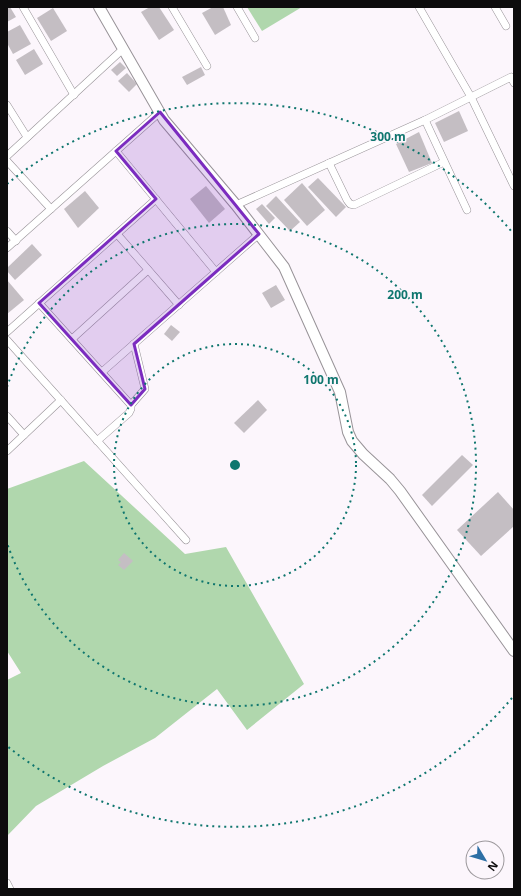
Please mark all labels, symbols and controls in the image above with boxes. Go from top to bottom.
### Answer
text: 300 m [370,128,406,145]
text: 200 m [387,286,423,303]
text: 100 m [303,371,339,388]
centre of rings [228,458,242,472]
north arrow [465,840,505,880]
text: N [485,858,502,875]

